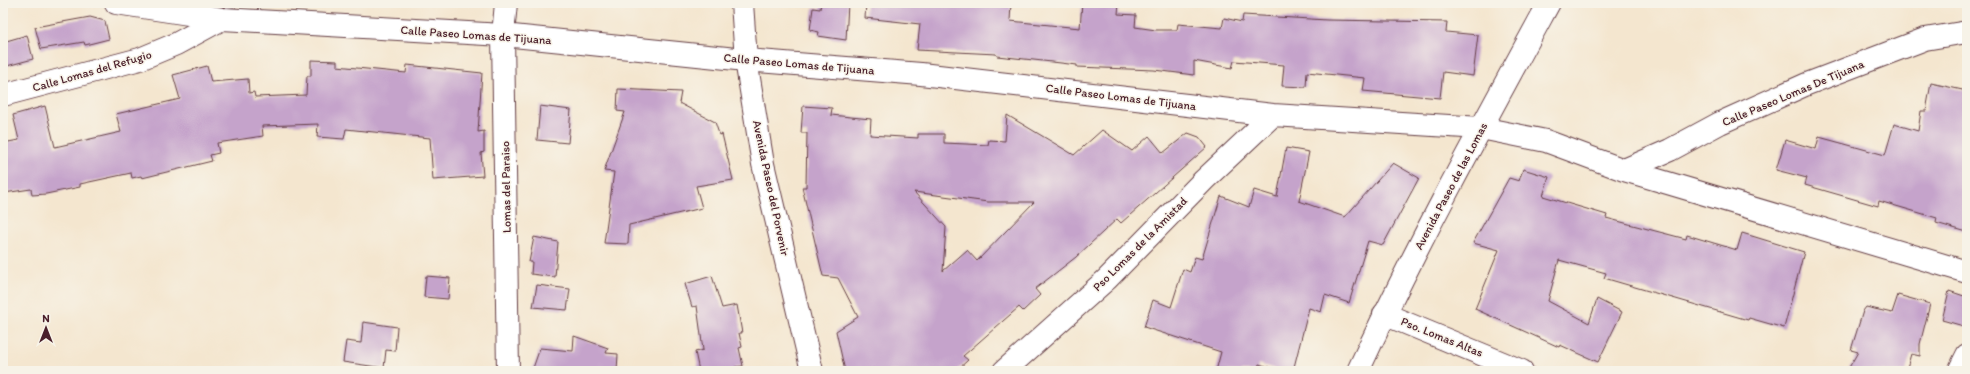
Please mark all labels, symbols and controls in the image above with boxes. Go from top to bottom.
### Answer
street label: Calle Paseo Lomas de Tijuana [400,23,553,47]
street label: Calle Lomas del Refugio [31,47,153,95]
street label: Calle Paseo Lomas de Tijuana [723,50,876,78]
street label: Calle Paseo Lomas De Tijuana [1720,56,1867,129]
street label: Calle Paseo Lomas de Tijuana [1045,81,1198,113]
street label: Avenida Paseo del Porvenir [750,119,792,257]
street label: Avenida Paseo de las Lomas [1412,120,1490,252]
street label: Lomas del Paraiso [498,141,514,233]
street label: Pso Lomas de la Amistad [1090,194,1190,294]
north arrow [26,308,66,348]
text: N [42,312,50,325]
street label: Pso. Lomas Altas [1399,314,1485,360]

